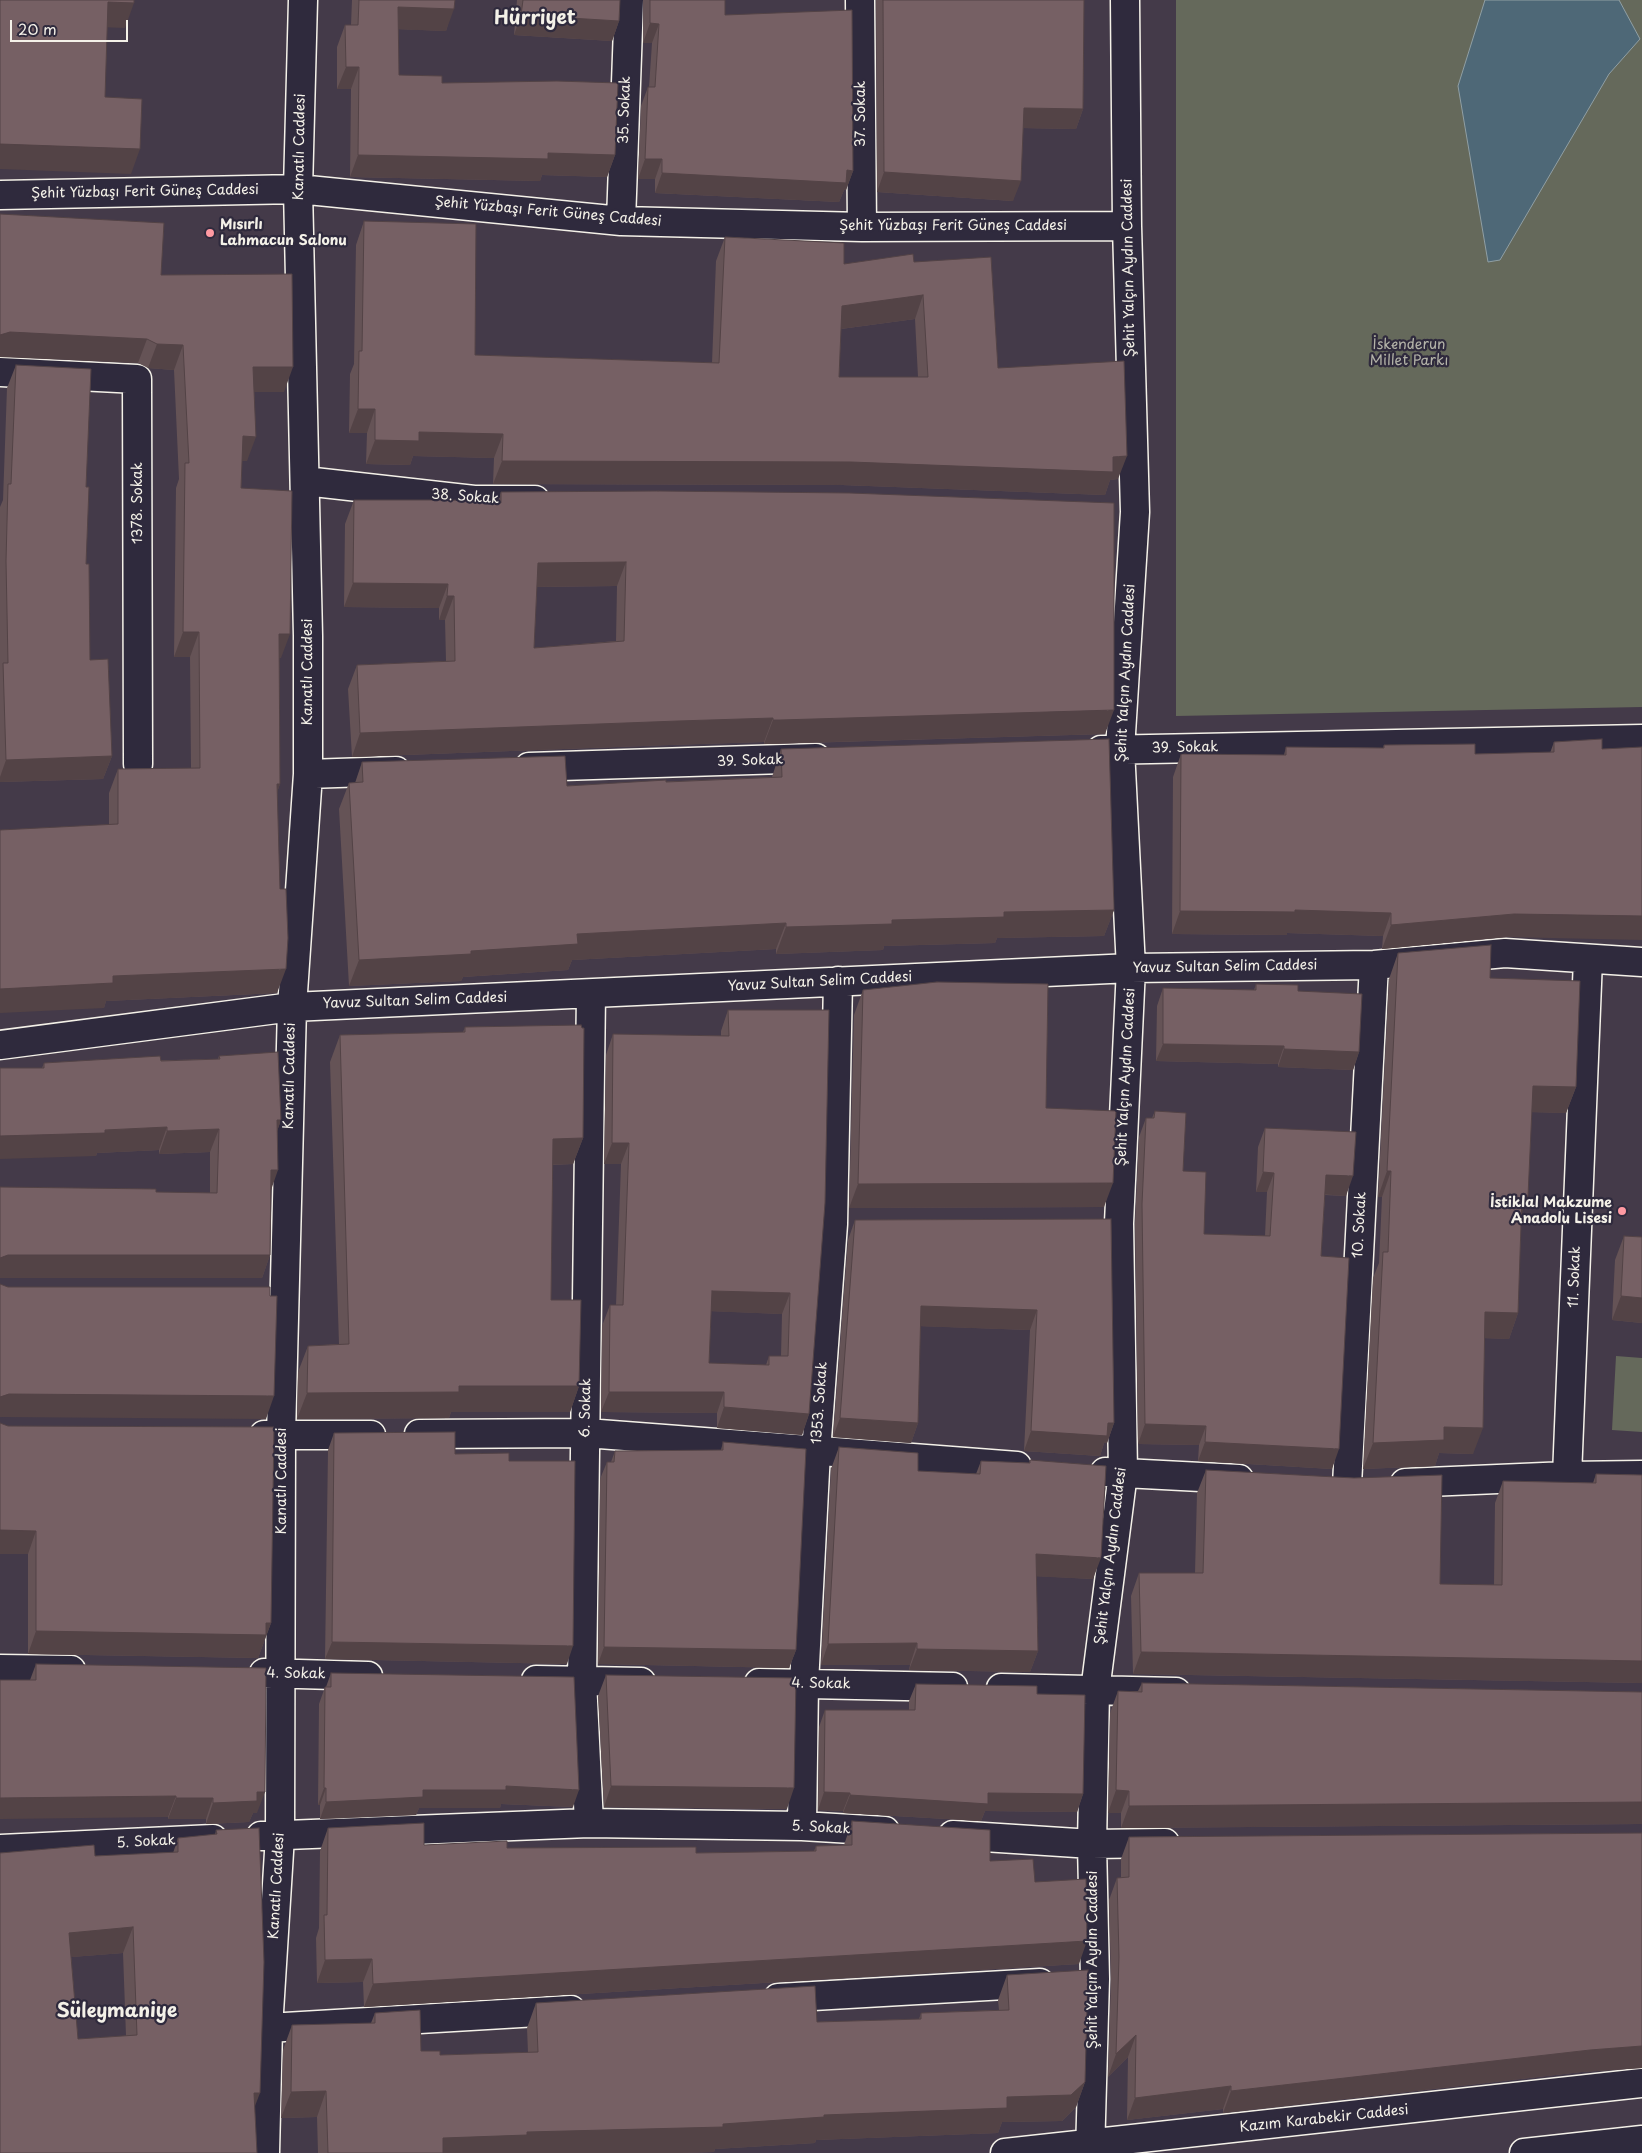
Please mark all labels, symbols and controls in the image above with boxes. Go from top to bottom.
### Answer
district label: Hürriyet [494,8,576,30]
scale bar [12,10,130,42]
text: 20 m [18,17,57,40]
street label: 35. Sokak [615,76,635,144]
street label: 37. Sokak [853,81,869,147]
street label: Kanatlı Caddesi [291,93,309,201]
street label: Şehit Yalçın Aydın Caddesi [1119,179,1139,357]
street label: Şehit Yüzbaşı Ferit Güneş Caddesi [31,182,259,202]
street label: Şehit Yüzbaşı Ferit Güneş Caddesi [434,194,662,230]
place label: Mısırlı Lahmacun Salonu [220,217,347,250]
street label: Şehit Yüzbaşı Ferit Güneş Caddesi [839,218,1067,234]
marker: Mısırlı Lahmacun Salonu [204,227,216,239]
park label: İskenderun Millet Parkı [1370,337,1448,370]
street label: 1378. Sokak [130,462,146,544]
street label: 38. Sokak [430,486,500,508]
street label: Şehit Yalçın Aydın Caddesi [1113,583,1139,763]
street label: Kanatlı Caddesi [300,619,316,725]
street label: 39. Sokak [1152,739,1218,757]
street label: 39. Sokak [717,751,783,771]
street label: Yavuz Sultan Selim Caddesi [1132,957,1318,977]
street label: Yavuz Sultan Selim Caddesi [727,969,913,995]
street label: Şehit Yalçın Aydın Caddesi [1113,987,1139,1167]
street label: Yavuz Sultan Selim Caddesi [322,989,508,1013]
street label: Kanatlı Caddesi [281,1022,299,1130]
street label: 10. Sokak [1350,1191,1370,1259]
place label: İstiklal Makzume Anadolu Lisesi [1490,1195,1612,1228]
marker: İstiklal Makzume Anadolu Lisesi [1616,1205,1628,1217]
street label: 11. Sokak [1566,1246,1584,1308]
street label: 1353. Sokak [809,1361,831,1445]
street label: 6. Sokak [577,1378,595,1438]
street label: Kanatlı Caddesi [274,1428,290,1534]
street label: Şehit Yalçın Aydın Caddesi [1092,1466,1130,1646]
street label: 4. Sokak [266,1665,326,1683]
street label: 4. Sokak [791,1675,851,1693]
street label: 5. Sokak [791,1818,851,1838]
street label: 5. Sokak [116,1832,176,1852]
street label: Kanatlı Caddesi [266,1832,288,1940]
street label: Şehit Yalçın Aydın Caddesi [1085,1871,1101,2049]
district label: Süleymaniye [57,2001,177,2023]
street label: Kazım Karabekir Caddesi [1239,2102,1409,2136]

